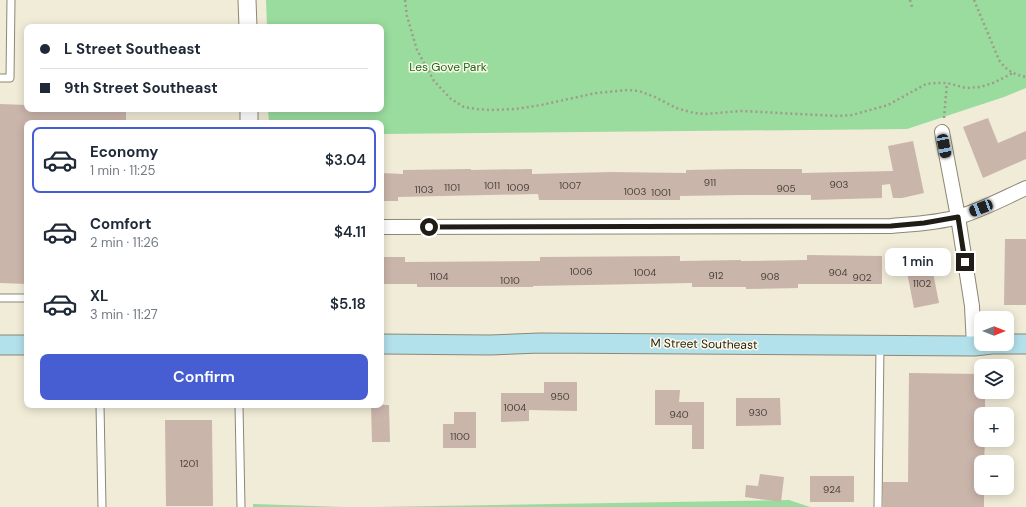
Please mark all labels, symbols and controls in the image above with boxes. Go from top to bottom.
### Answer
text: L Street Southeast [64,39,201,59]
park label: Les Gove Park [409,59,487,75]
text: 9th Street Southeast [64,78,218,98]
car [936,133,952,159]
icon: car [42,142,78,178]
text: Economy [90,142,158,162]
text: $3.04 [325,150,366,170]
text: 1 min · 11:25 [90,162,155,179]
house number: 911 [704,176,716,189]
house number: 903 [829,178,849,191]
house number: 1011 [484,179,500,192]
house number: 1007 [559,179,581,192]
house number: 1101 [444,181,460,194]
house number: 1009 [506,181,530,194]
house number: 905 [776,182,796,195]
house number: 1103 [415,183,434,196]
house number: 1003 [624,185,646,198]
house number: 1001 [651,186,671,199]
car [968,198,994,218]
icon: car [42,214,78,250]
text: Comfort [90,214,151,234]
route start [420,218,438,236]
text: $4.11 [334,222,366,242]
text: 2 min · 11:26 [90,234,159,251]
callout: 1 min [885,248,951,276]
text: 1 min [902,253,934,270]
route end [956,253,974,271]
house number: 1006 [569,265,593,278]
house number: 1004 [634,266,656,279]
house number: 904 [828,266,848,279]
house number: 912 [709,269,724,282]
house number: 1104 [429,270,449,283]
house number: 908 [760,270,780,283]
house number: 902 [853,271,872,284]
house number: 1010 [500,274,520,287]
house number: 1102 [913,277,932,290]
icon: car [42,286,78,322]
text: XL [90,286,108,306]
text: $5.18 [330,294,366,314]
text: 3 min · 11:27 [90,306,158,323]
north arrow [974,311,1014,351]
map controls [974,311,1014,495]
street label: M Street Southeast [650,335,758,353]
button: Confirm [40,354,368,400]
button: layers [974,359,1014,399]
house number: 950 [550,390,570,403]
house number: 1004 [504,401,526,414]
house number: 930 [749,406,768,419]
button: + [974,407,1014,447]
house number: 940 [669,408,689,421]
house number: 1100 [450,430,470,443]
button: − [974,455,1014,495]
house number: 1201 [180,457,198,470]
house number: 924 [823,483,841,496]

